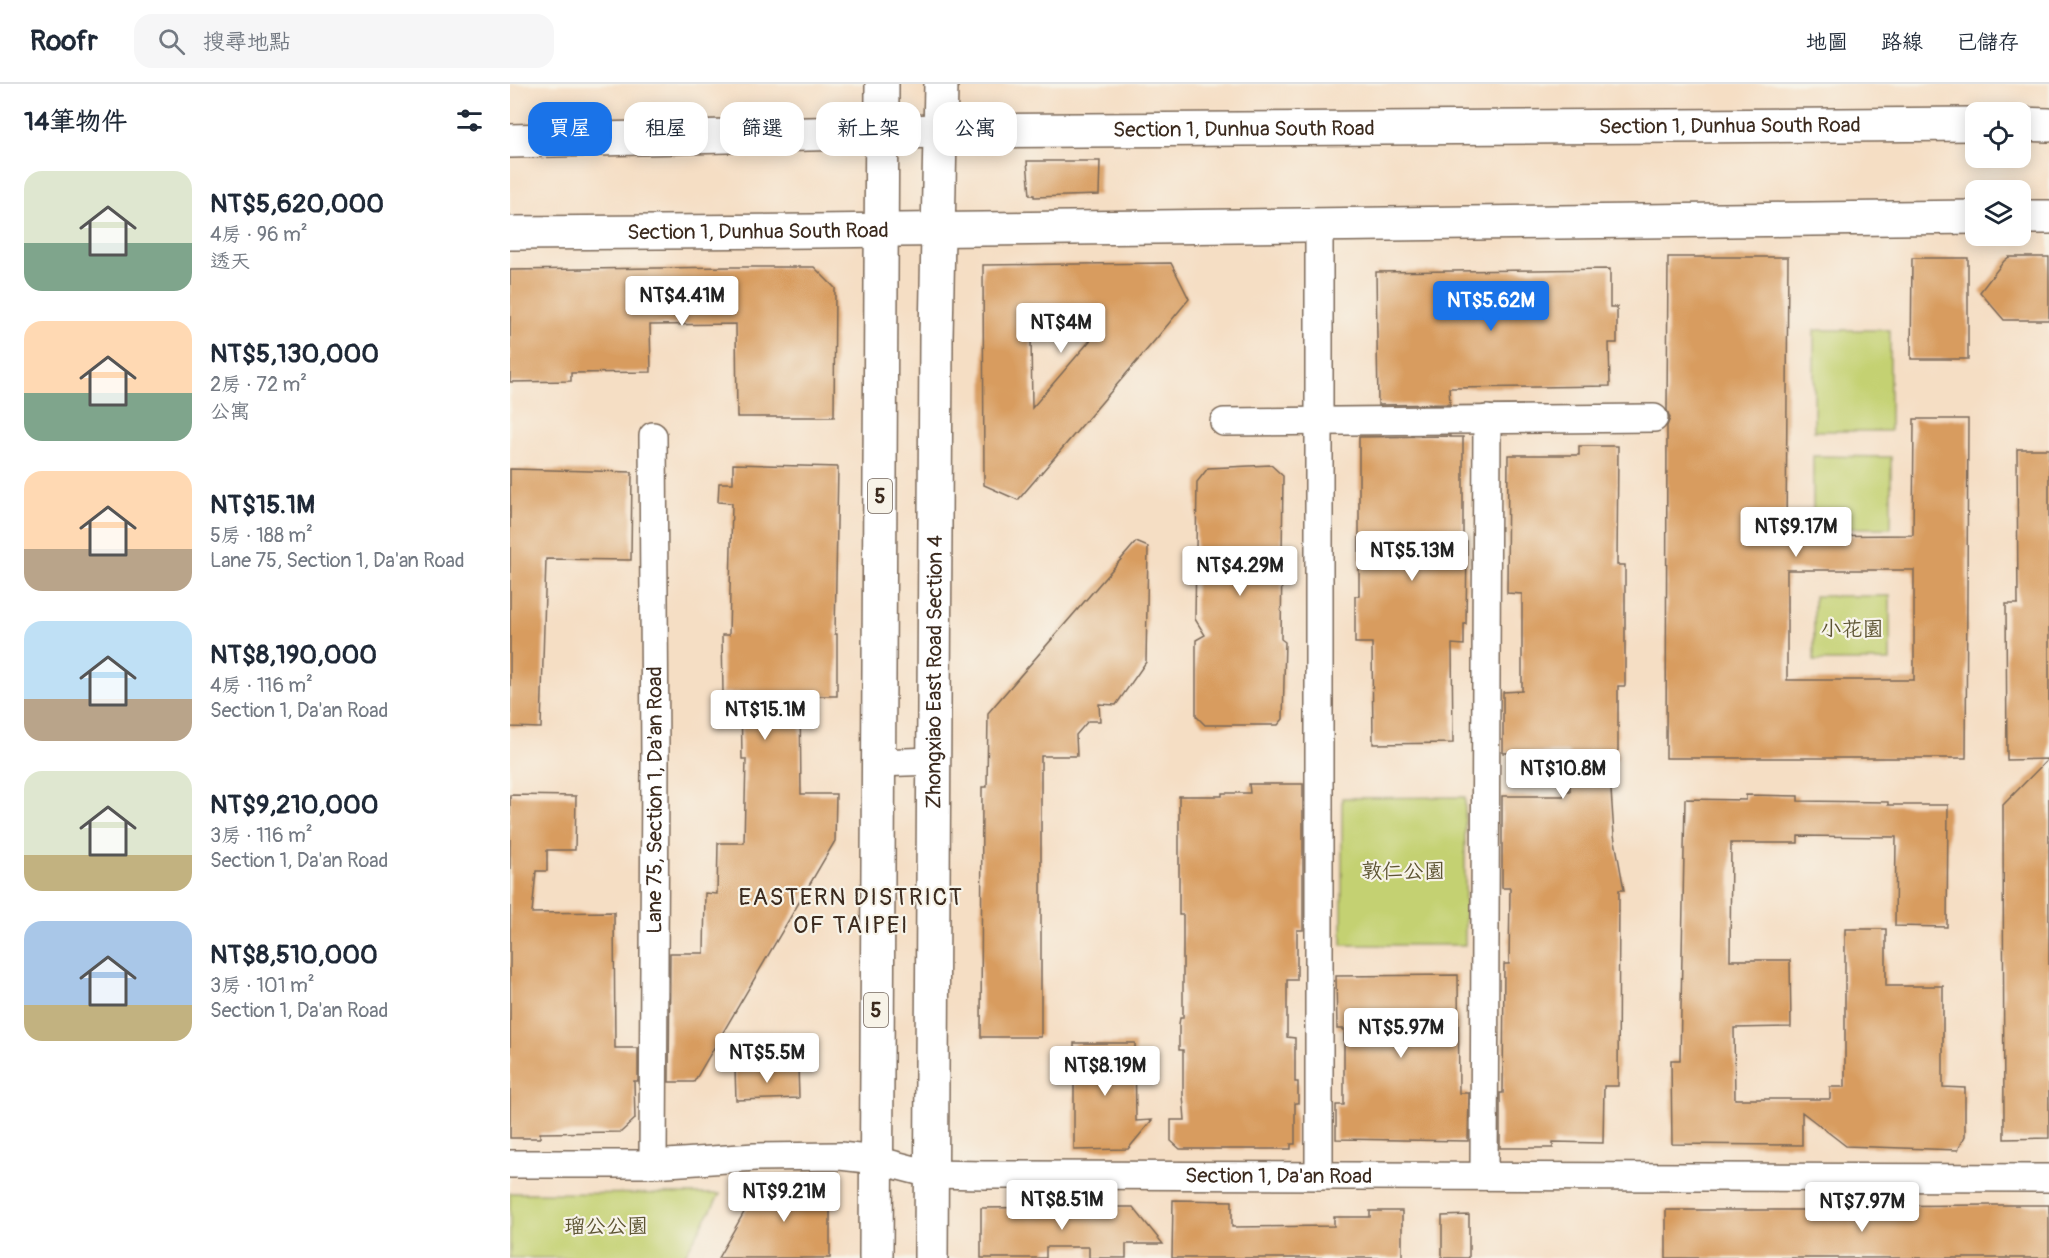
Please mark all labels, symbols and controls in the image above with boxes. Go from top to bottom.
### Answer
search box [134,14,554,68]
text: Roofr [30,24,98,59]
icon: search [155,25,188,58]
text: 搜尋地點 [203,28,291,56]
text: 地圖 [1806,29,1848,56]
text: 路線 [1881,29,1923,56]
text: 已儲存 [1956,29,2019,56]
chip: 買屋 [528,102,612,156]
chip: 租屋 [624,102,708,156]
chip: 篩選 [720,102,804,156]
chip: 新上架 [816,102,921,156]
chip: 公寓 [933,102,1017,156]
map controls [1965,102,2031,246]
button: locate [1965,102,2031,168]
icon: filters [453,104,486,137]
text: 14筆物件 [24,106,127,138]
street label: Section 1, Dunhua South Road [1599,111,1861,140]
street label: Section 1, Dunhua South Road [1113,115,1375,143]
button: layers [1965,180,2031,246]
text: NT$5,620,000 [210,188,384,220]
icon: home [72,195,144,267]
street label: Section 1, Dunhua South Road [627,217,889,246]
text: 4房 · 96 m² [210,222,308,247]
text: 透天 [210,249,250,274]
pin: NT$4.41M [620,276,744,327]
pin: NT$5.62M [1429,281,1553,332]
text: NT$4.41M [639,283,725,308]
text: NT$5.62M [1447,288,1535,313]
pin: NT$4M [1019,303,1103,354]
text: NT$4M [1030,310,1092,335]
text: NT$5,130,000 [210,338,379,370]
icon: home [72,345,144,417]
text: 2房 · 72 m² [210,372,307,397]
text: 公寓 [210,399,250,424]
road number: 5 [868,479,892,513]
text: NT$15.1M [210,489,315,521]
icon: home [72,495,144,567]
pin: NT$9.17M [1734,507,1858,558]
text: NT$9.17M [1755,514,1837,539]
text: 5房 · 188 m² [210,523,313,548]
pin: NT$5.13M [1350,531,1474,582]
street label: Zhongxiao East Road Section 4 [920,535,948,809]
text: NT$5.13M [1370,538,1454,563]
pin: NT$4.29M [1178,546,1302,597]
text: Lane 75, Section 1, Da'an Road [210,548,465,573]
text: NT$4.29M [1196,553,1284,578]
park label: 小花園 [1821,616,1884,643]
text: NT$8,190,000 [210,639,377,671]
icon: home [72,645,144,717]
street label: Lane 75, Section 1, Da'an Road [641,666,669,934]
text: 4房 · 116 m² [210,673,313,698]
pin: NT$15.1M [703,690,827,741]
text: NT$15.1M [725,697,805,722]
text: Section 1, Da'an Road [210,698,388,723]
pin: NT$10.8M [1501,749,1625,800]
text: NT$10.8M [1520,756,1606,781]
text: NT$9,210,000 [210,789,378,821]
icon: home [72,795,144,867]
text: 3房 · 116 m² [210,823,313,848]
text: Section 1, Da'an Road [210,848,388,873]
park label: 敦仁公園 [1361,858,1445,885]
district label: EASTERN DISTRICT OF TAIPEI [738,883,964,940]
text: NT$8,510,000 [210,939,378,971]
icon: home [72,945,144,1017]
text: 3房 · 101 m² [210,973,315,998]
road number: 5 [864,993,888,1027]
text: Section 1, Da'an Road [210,998,388,1023]
pin: NT$5.97M [1339,1008,1463,1059]
text: NT$5.97M [1358,1015,1444,1040]
pin: NT$5.5M [712,1033,822,1084]
text: NT$5.5M [729,1040,805,1065]
pin: NT$8.19M [1043,1046,1167,1097]
text: NT$8.19M [1064,1053,1146,1078]
street label: Section 1, Da'an Road [1185,1162,1372,1190]
pin: NT$9.21M [722,1172,846,1223]
text: NT$9.21M [742,1179,826,1204]
pin: NT$8.51M [1000,1180,1124,1231]
pin: NT$7.97M [1800,1182,1924,1233]
text: NT$8.51M [1021,1187,1103,1212]
text: NT$7.97M [1819,1189,1905,1214]
park label: 瑠公公園 [564,1213,648,1240]

